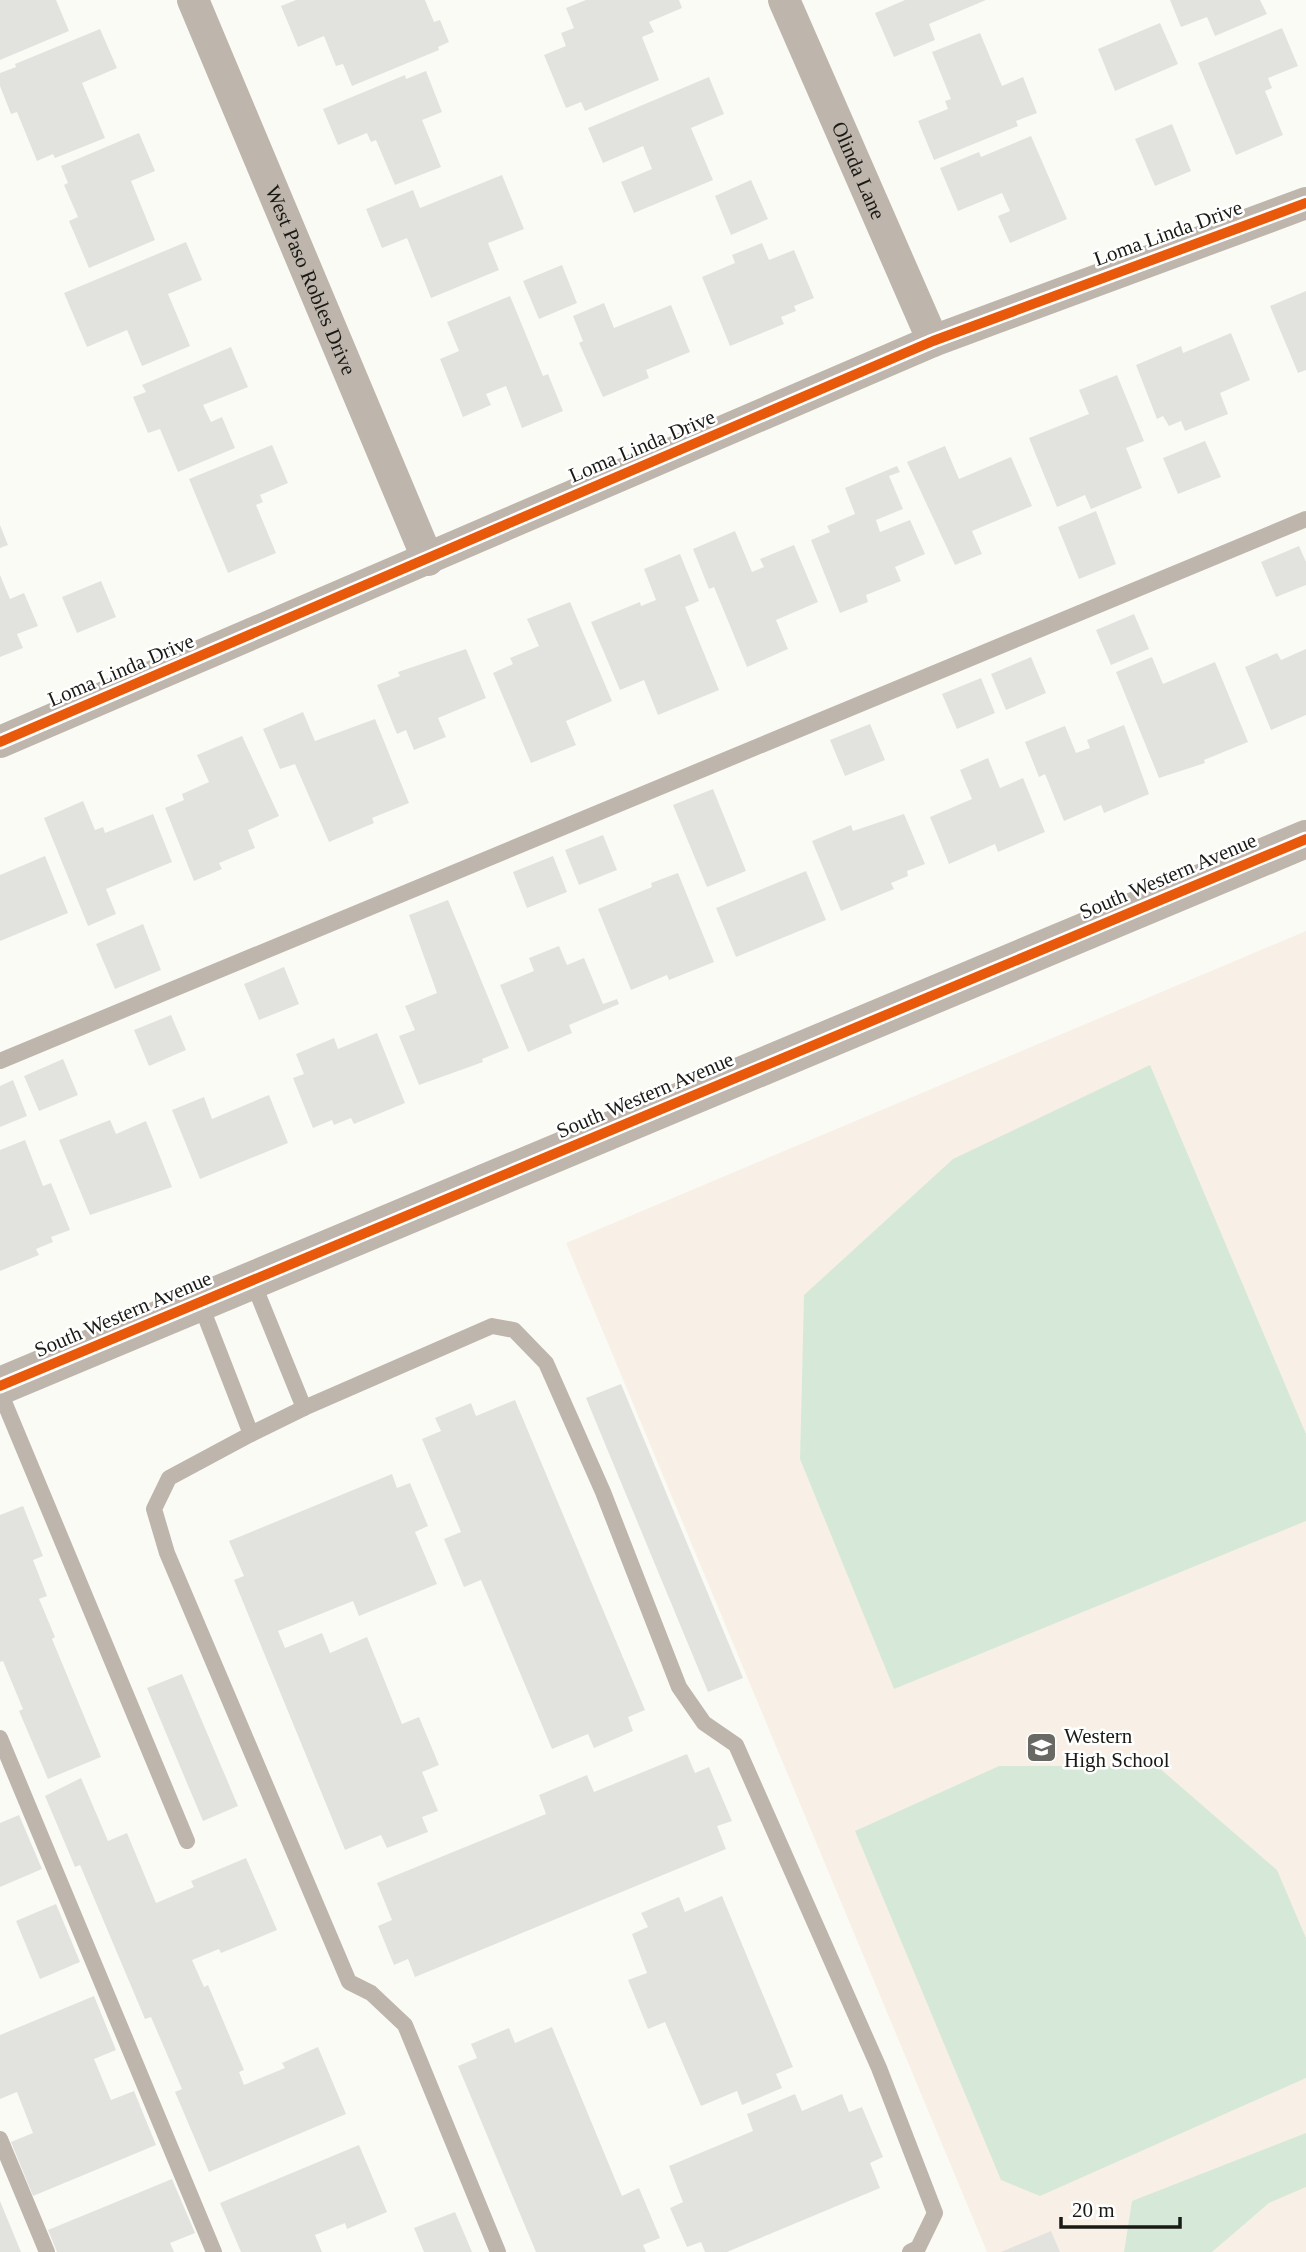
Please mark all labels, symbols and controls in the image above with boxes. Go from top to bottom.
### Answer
street label: Olinda Lane [827,118,890,223]
street label: West Paso Robles Drive [260,182,361,379]
street label: Loma Linda Drive [1090,195,1246,271]
street label: Loma Linda Drive [565,404,719,488]
street label: Loma Linda Drive [44,628,198,712]
street label: South Western Avenue [1076,828,1260,924]
street label: South Western Avenue [553,1047,737,1143]
street label: South Western Avenue [31,1266,215,1362]
place label: Western High School [1064,1724,1170,1772]
school or university icon: Western High School [1024,1731,1058,1765]
scale bar [1061,2186,1180,2230]
text: 20 m [1072,2198,1115,2222]

